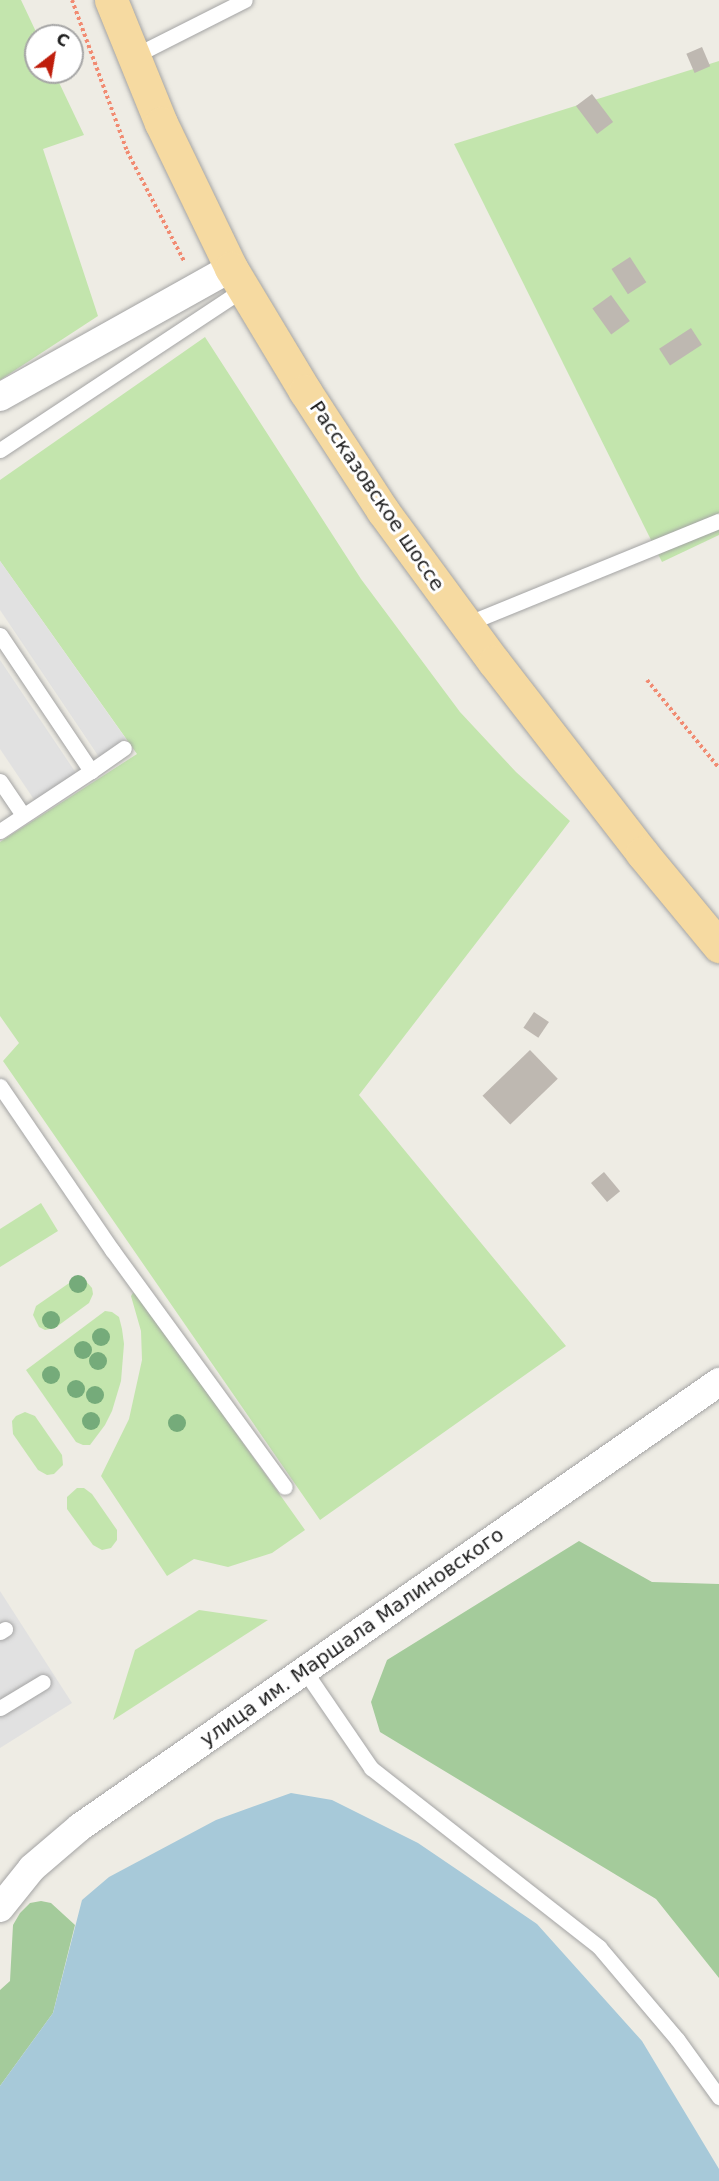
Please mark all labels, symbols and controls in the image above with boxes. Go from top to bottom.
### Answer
north arrow [24,24,84,84]
text: С [53,29,72,51]
street label: Рассказовское шоссе [304,396,450,596]
street label: улица им. Маршала Малиновского [196,1522,508,1752]

